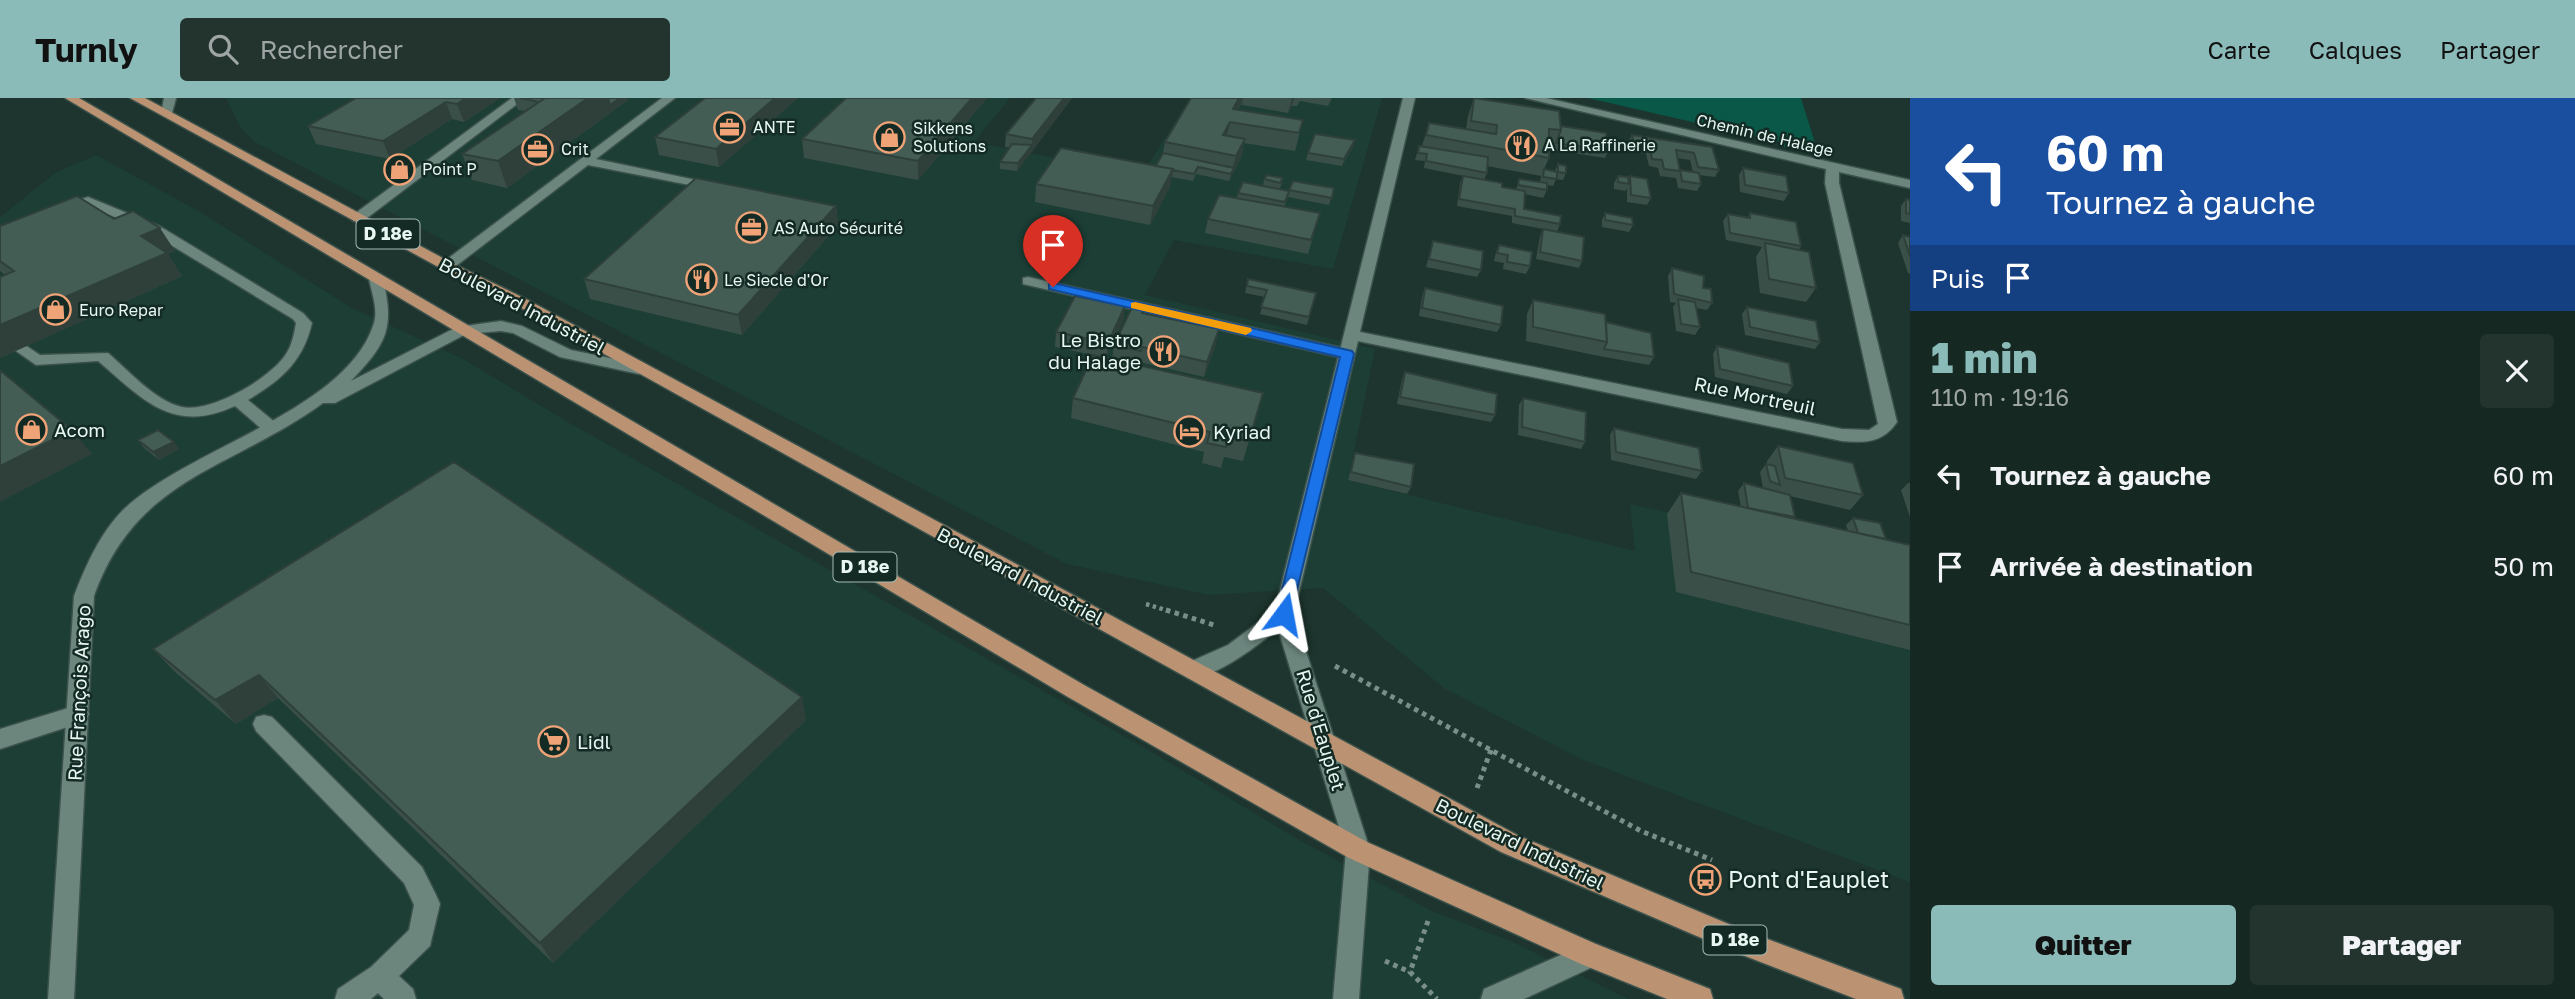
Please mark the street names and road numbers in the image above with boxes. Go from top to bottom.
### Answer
street label: Chemin de Halage [1695,110,1835,160]
road number: D 18e [356,219,420,248]
street label: Boulevard Industriel [435,252,609,359]
street label: Rue Mortreuil [1692,371,1818,420]
street label: Boulevard Industriel [933,522,1107,629]
road number: D 18e [834,552,896,582]
street label: Rue François Arago [62,604,95,782]
street label: Rue d'Eauplet [1292,666,1351,793]
street label: Boulevard Industriel [1432,793,1608,894]
road number: D 18e [1704,926,1766,954]

